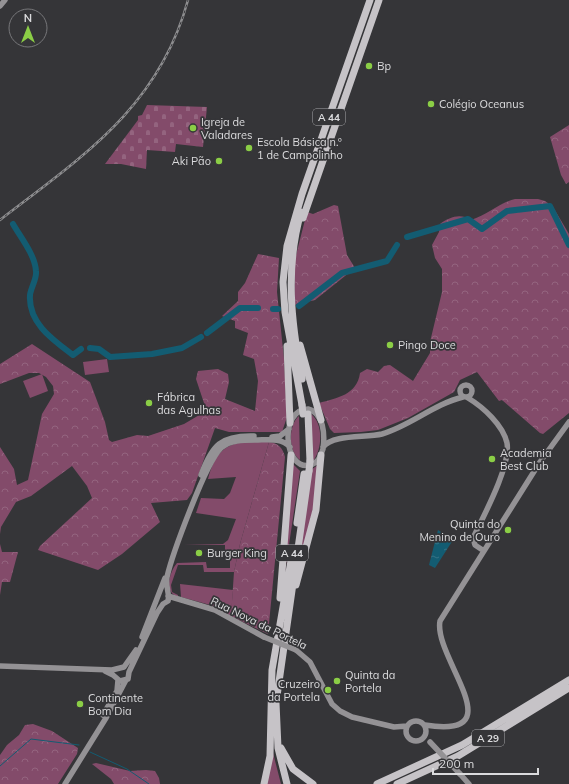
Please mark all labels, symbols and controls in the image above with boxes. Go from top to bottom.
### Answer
north arrow [8,8,48,48]
text: N [24,11,32,25]
place label: Bp [377,59,391,73]
marker: Bp [364,61,374,71]
place label: Colégio Oceanus [439,97,524,111]
marker: Colégio Oceanus [426,99,436,109]
road number: A 44 [313,109,345,125]
place label: Igreja de Valadares [201,115,252,142]
marker: Igreja de Valadares [188,123,198,133]
place label: Escola Básica n.º 1 de Campolinho [257,135,343,162]
marker: Escola Básica n.º 1 de Campolinho [244,143,254,153]
place label: Aki Pão [172,154,211,168]
marker: Aki Pão [214,156,224,166]
place label: Pingo Doce [398,338,456,352]
marker: Pingo Doce [385,340,395,350]
place label: Fábrica das Agulhas [157,390,221,417]
marker: Fábrica das Agulhas [144,398,154,408]
place label: Academia Best Club [500,446,552,473]
marker: Academia Best Club [487,454,497,464]
place label: Quinta do Menino de Ouro [419,517,500,544]
marker: Quinta do Menino de Ouro [503,525,513,535]
road number: A 44 [276,545,308,561]
place label: Burger King [207,546,267,560]
marker: Burger King [194,548,204,558]
street label: Rua Nova da Portela [208,594,310,652]
place label: Quinta da Portela [345,668,395,695]
marker: Quinta da Portela [332,676,342,686]
place label: Cruzeiro da Portela [267,677,320,704]
marker: Cruzeiro da Portela [323,685,333,695]
place label: Continente Bom Dia [88,691,143,718]
marker: Continente Bom Dia [75,699,85,709]
road number: A 29 [472,730,504,746]
scale bar [433,750,538,776]
text: 200 m [439,756,474,771]

